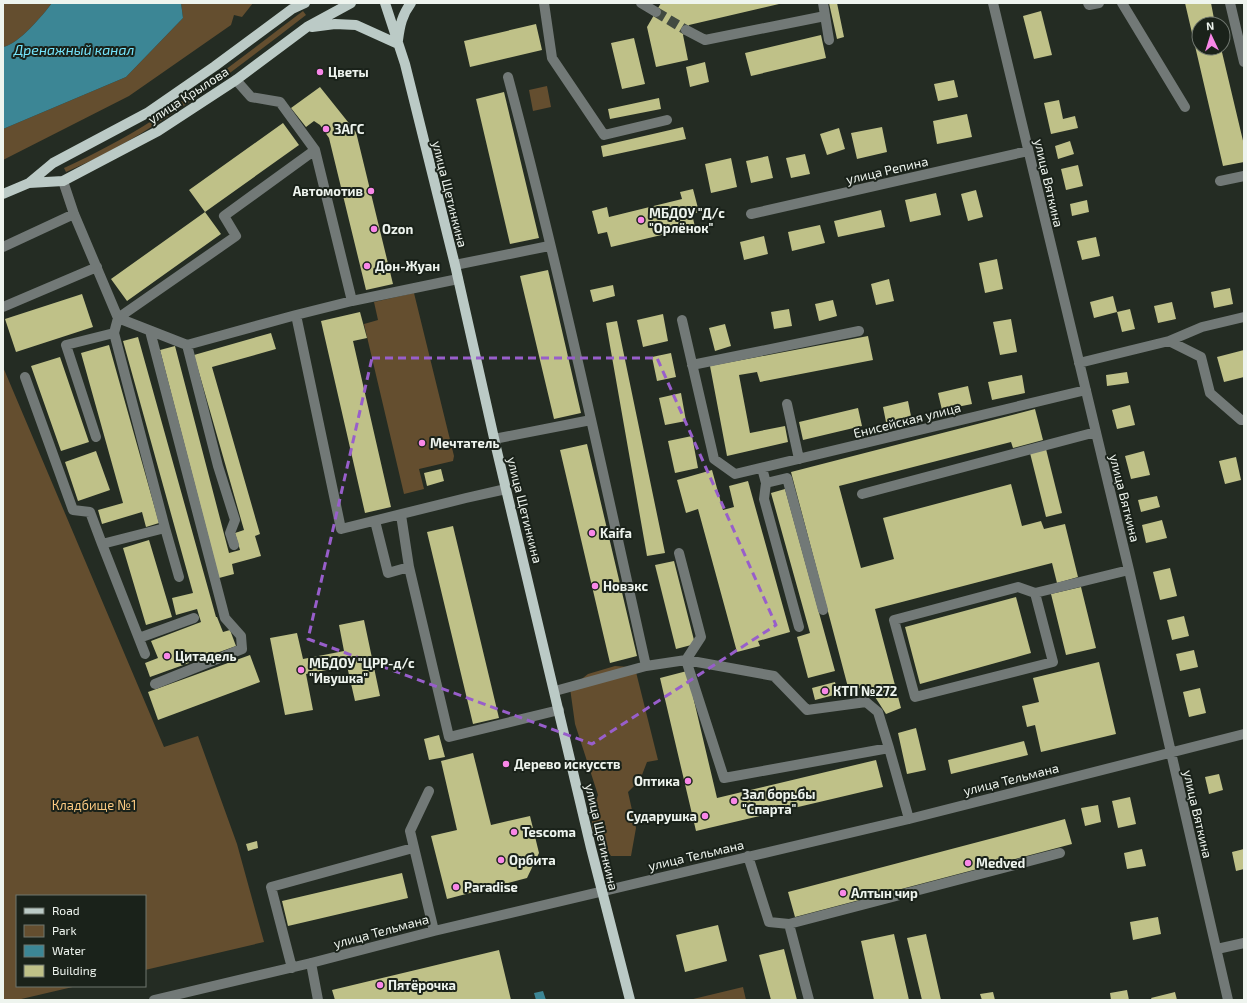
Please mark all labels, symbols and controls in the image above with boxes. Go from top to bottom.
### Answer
north arrow [1191,16,1231,56]
text: N [1206,19,1215,32]
water label: Дренажный канал [13,41,134,58]
street label: улица Крылова [145,63,231,127]
place label: Цветы [328,64,369,80]
marker: Цветы [315,67,325,77]
place label: ЗАГС [334,121,365,137]
marker: ЗАГС [321,124,331,134]
street label: улица Вяткина [1031,137,1067,229]
street label: улица Щетинкина [429,139,471,249]
street label: улица Репина [844,153,930,187]
place label: Автомотив [293,183,363,199]
marker: Автомотив [366,186,376,196]
place label: МБДОУ "Д/с "Орлёнок" [649,205,725,236]
marker: МБДОУ "Д/с "Орлёнок" [636,215,646,225]
place label: Ozon [382,221,413,237]
marker: Ozon [369,224,379,234]
place label: Дон-Жуан [375,258,440,274]
marker: Дон-Жуан [362,261,372,271]
street label: Енисейская улица [852,399,962,441]
place label: Мечтатель [430,435,500,451]
marker: Мечтатель [417,438,427,448]
street label: улица Вяткина [1106,452,1144,544]
street label: улица Щетинкина [504,455,546,565]
place label: Kaifa [600,525,632,541]
marker: Kaifa [587,528,597,538]
place label: Новэкс [603,578,648,594]
marker: Новэкс [590,581,600,591]
place label: Цитадель [175,648,237,664]
marker: Цитадель [162,651,172,661]
place label: МБДОУ "ЦРР-д/с "Ивушка" [309,655,415,686]
marker: МБДОУ "ЦРР-д/с "Ивушка" [296,665,306,675]
place label: КТП №272 [833,683,897,699]
marker: КТП №272 [820,686,830,696]
place label: Дерево искусств [514,756,621,772]
marker: Дерево искусств [501,759,511,769]
street label: улица Тельмана [962,759,1060,799]
street label: улица Вяткина [1180,768,1216,860]
place label: Оптика [634,773,680,789]
marker: Оптика [683,776,693,786]
street label: улица Щетинкина [582,782,622,892]
place label: Зал борьбы "Спарта" [742,786,816,817]
marker: Зал борьбы "Спарта" [729,796,739,806]
park label: Кладбище №1 [52,797,136,813]
place label: Сударушка [626,808,697,824]
marker: Сударушка [700,811,710,821]
place label: Tescoma [522,824,576,840]
marker: Tescoma [509,827,519,837]
street label: улица Тельмана [646,836,746,874]
place label: Орбита [509,852,556,868]
marker: Орбита [496,855,506,865]
place label: Medved [976,855,1025,871]
marker: Medved [963,858,973,868]
place label: Paradise [464,879,518,895]
marker: Paradise [451,882,461,892]
place label: Алтын чир [851,885,918,901]
marker: Алтын чир [838,888,848,898]
legend [16,895,146,987]
text: Road [52,903,80,917]
street label: улица Тельмана [332,911,430,951]
text: Park [52,923,77,937]
text: Water [52,943,86,957]
text: Building [52,963,97,977]
place label: Пятёрочка [388,977,456,993]
marker: Пятёрочка [375,980,385,990]

